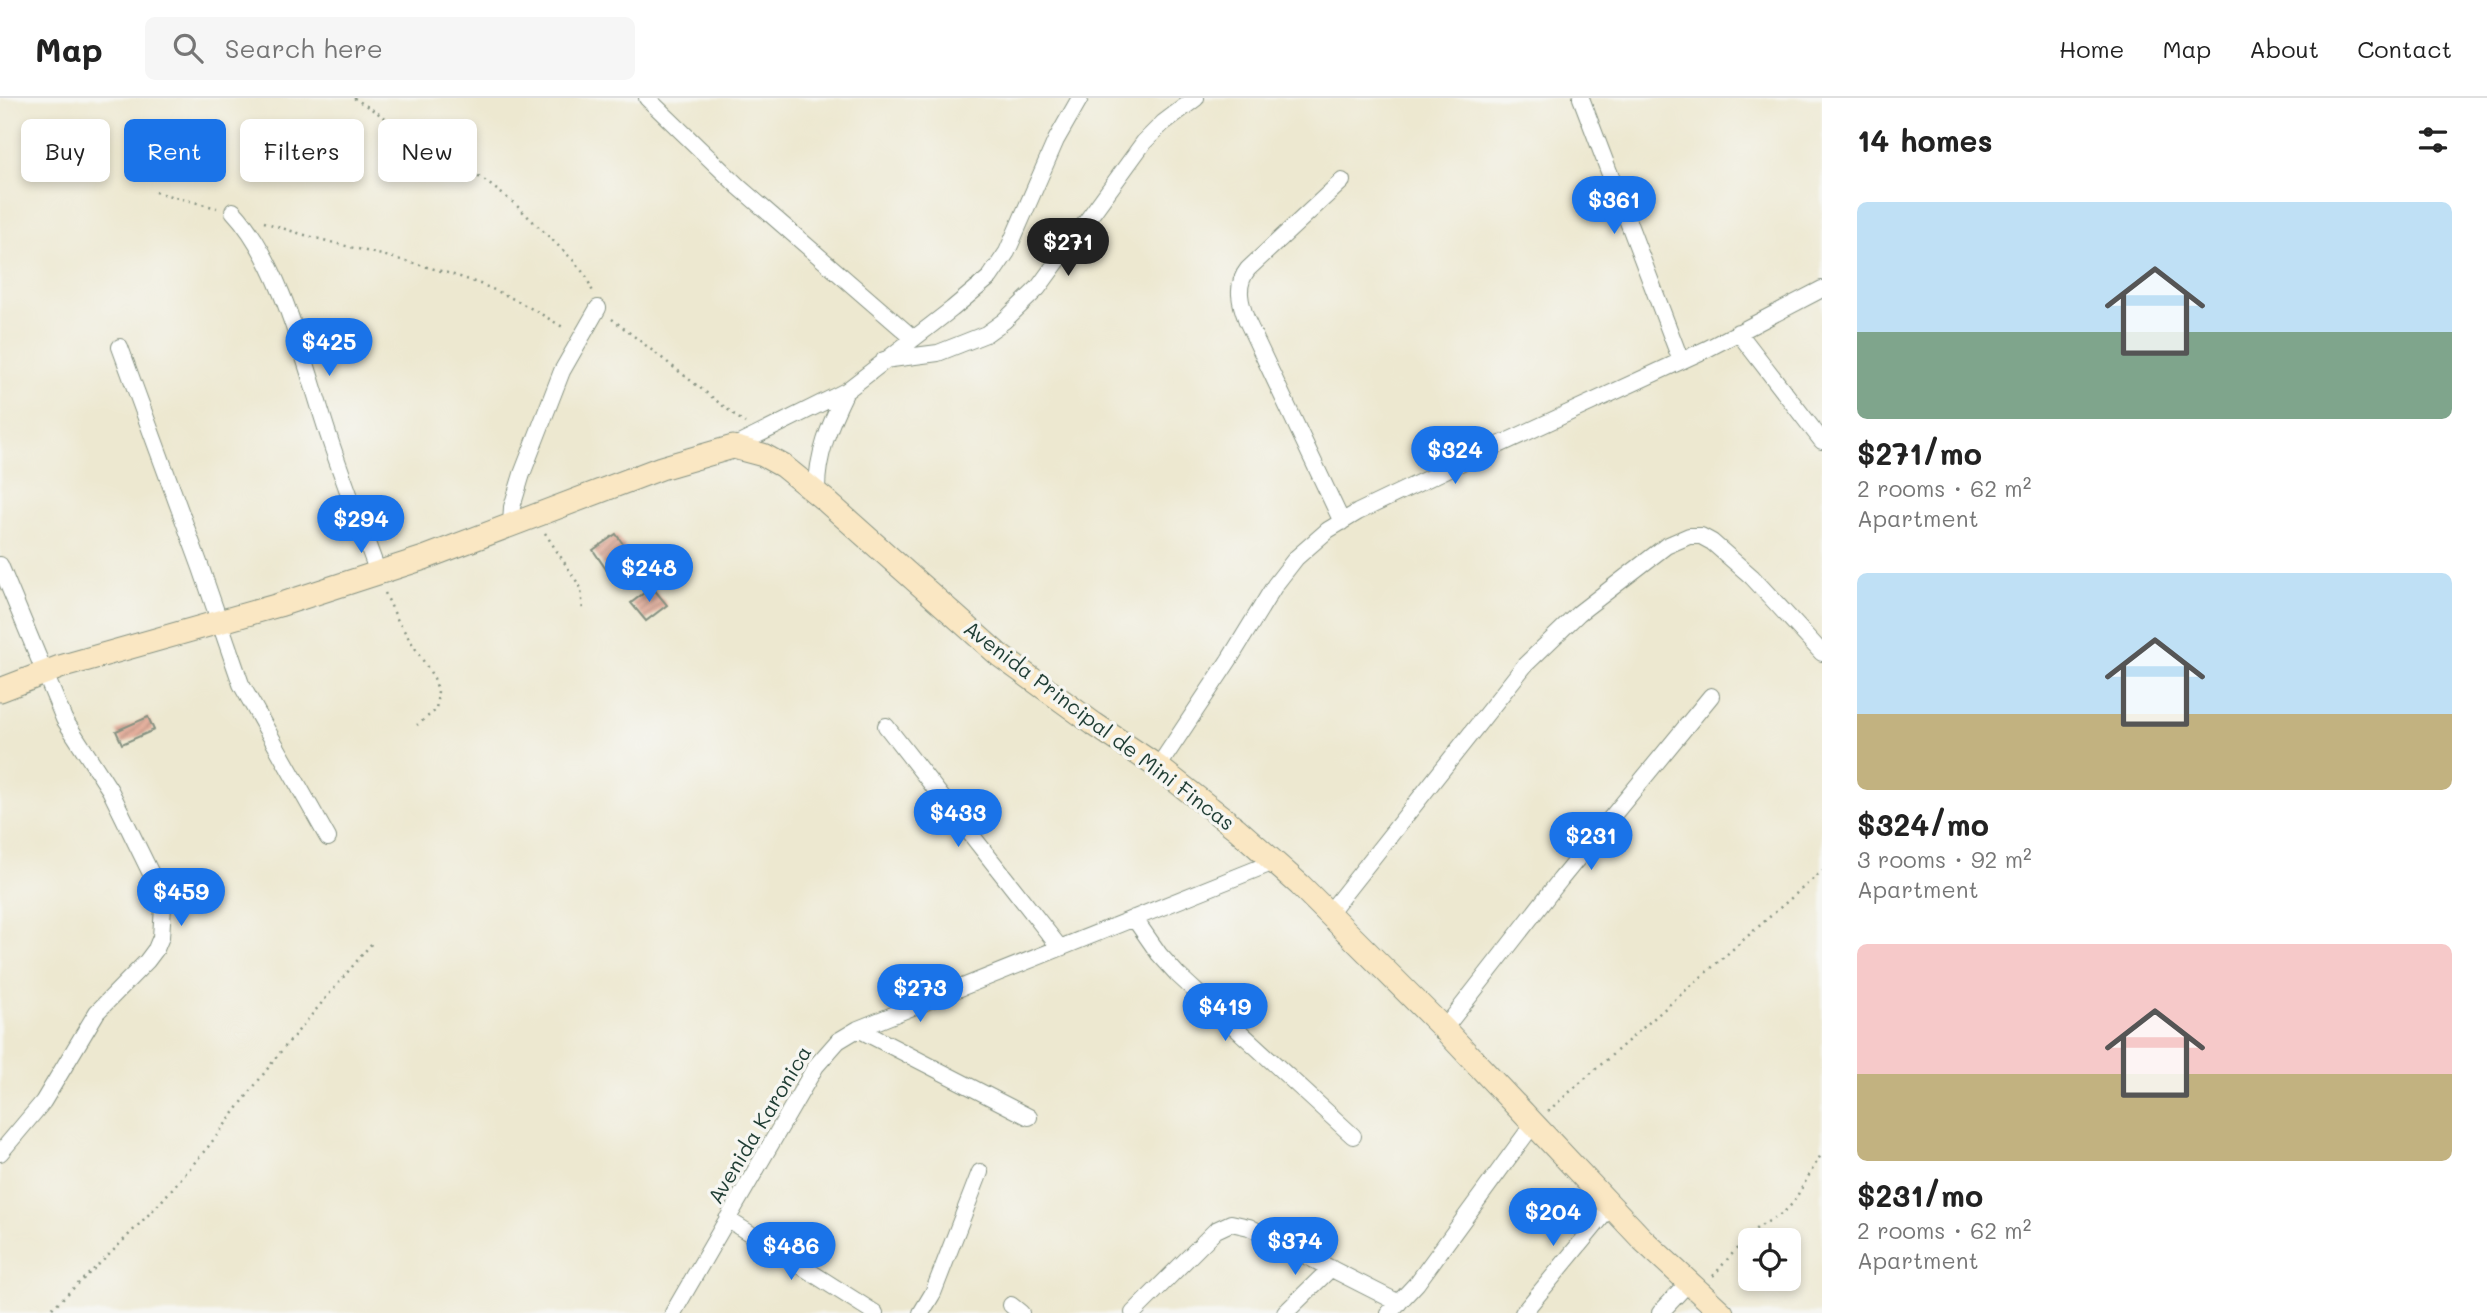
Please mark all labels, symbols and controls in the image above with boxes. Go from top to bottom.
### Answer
search box [145,17,635,80]
text: Map [35,27,103,70]
icon: search [169,29,207,67]
text: Search here [225,31,383,65]
text: Home [2059,33,2124,64]
text: Map [2162,33,2211,64]
text: About [2249,33,2319,64]
text: Contact [2357,33,2452,64]
chip: Buy [21,119,110,182]
chip: Rent [124,119,226,182]
chip: Filters [240,119,364,182]
chip: New [378,119,477,182]
text: 14 homes [1857,120,1993,160]
icon: filters [2414,121,2452,159]
pin: $361 [1573,176,1655,236]
text: $361 [1588,184,1640,214]
pin: $271 [1027,218,1109,278]
text: $271 [1043,226,1093,256]
icon: home [2092,248,2218,374]
pin: $425 [288,318,370,378]
text: $425 [301,326,357,356]
pin: $324 [1414,426,1496,486]
text: $271/mo [1857,433,1982,473]
text: $324 [1427,434,1483,464]
text: 2 rooms · 62 m² [1857,473,2031,503]
pin: $294 [320,496,402,555]
text: $294 [333,503,389,533]
text: Apartment [1857,503,1979,533]
pin: $248 [608,545,690,604]
text: $248 [621,552,677,582]
street label: Avenida Principal de Mini Fincas [959,614,1241,836]
icon: home [2092,619,2218,745]
pin: $433 [917,790,999,849]
text: $433 [930,797,986,827]
text: $324/mo [1857,804,1989,844]
pin: $231 [1550,812,1632,872]
text: $231 [1565,820,1617,850]
text: 3 rooms · 92 m² [1857,844,2032,874]
pin: $459 [140,868,222,928]
text: Apartment [1857,874,1979,904]
text: $459 [153,876,209,906]
pin: $273 [879,964,961,1024]
text: $273 [893,972,947,1002]
pin: $419 [1184,984,1266,1043]
icon: home [2092,990,2218,1116]
text: $419 [1199,991,1251,1021]
street label: Avenida Karonica [701,1040,817,1208]
text: $231/mo [1857,1175,1983,1215]
pin: $204 [1512,1188,1594,1248]
text: $204 [1525,1196,1581,1226]
text: 2 rooms · 62 m² [1857,1215,2031,1245]
pin: $374 [1254,1218,1336,1277]
pin: $486 [750,1222,832,1282]
text: $374 [1267,1225,1323,1255]
map controls [1738,1228,1801,1291]
button: locate [1738,1228,1801,1291]
text: $486 [763,1230,819,1260]
text: Apartment [1857,1245,1979,1275]

